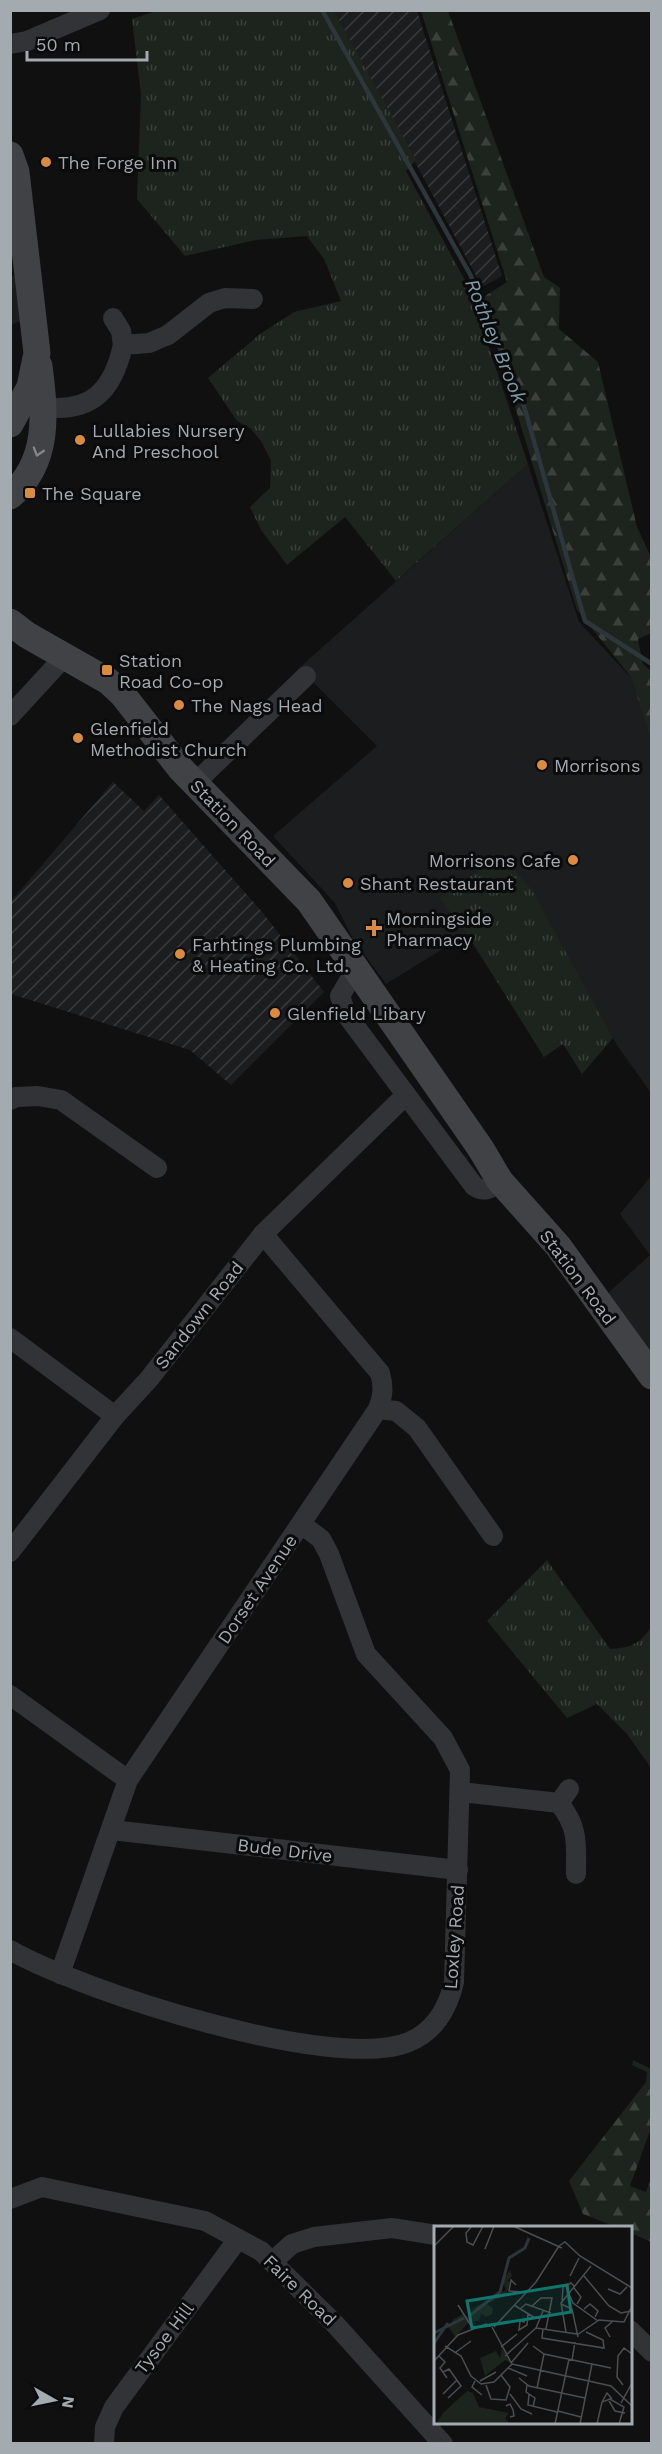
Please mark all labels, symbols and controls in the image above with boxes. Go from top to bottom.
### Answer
scale bar [27,24,147,62]
text: 50 m [36,34,81,55]
place label: The Forge Inn [58,152,177,173]
marker: The Forge Inn [39,155,53,169]
water label: Rothley Brook [460,275,532,408]
place label: Lullabies Nursery And Preschool [92,420,245,462]
marker: Lullabies Nursery And Preschool [73,433,87,447]
one-way arrow [33,446,45,457]
place label: The Square [42,483,142,504]
marker: The Square [23,486,37,500]
place label: Station Road Co-op [119,650,224,692]
marker: Station Road Co-op [100,663,114,677]
place label: The Nags Head [191,695,323,716]
marker: The Nags Head [172,698,186,712]
place label: Glenfield Methodist Church [90,718,247,760]
marker: Glenfield Methodist Church [71,731,85,745]
place label: Morrisons [554,755,640,776]
marker: Morrisons [535,758,549,772]
street label: Station Road [186,775,280,871]
place label: Morrisons Cafe [429,850,561,871]
marker: Morrisons Cafe [566,853,580,867]
place label: Shant Restaurant [360,873,514,894]
marker: Shant Restaurant [341,876,355,890]
place label: Morningside Pharmacy [386,908,492,950]
marker: Morningside Pharmacy [367,921,381,935]
place label: Farhtings Plumbing & Heating Co. Ltd. [192,934,361,976]
marker: Farhtings Plumbing & Heating Co. Ltd. [173,947,187,961]
place label: Glenfield Libary [287,1003,426,1024]
marker: Glenfield Libary [268,1006,282,1020]
street label: Station Road [536,1225,620,1329]
street label: Sandown Road [150,1257,248,1373]
street label: Dorset Avenue [213,1530,301,1648]
street label: Bude Drive [236,1834,334,1866]
street label: Loxley Road [440,1884,468,1990]
inset map [434,2226,632,2424]
street label: Faire Road [259,2250,341,2330]
street label: Tysoe Hill [130,2298,198,2378]
north arrow [24,2370,84,2430]
text: N [58,2395,79,2410]

